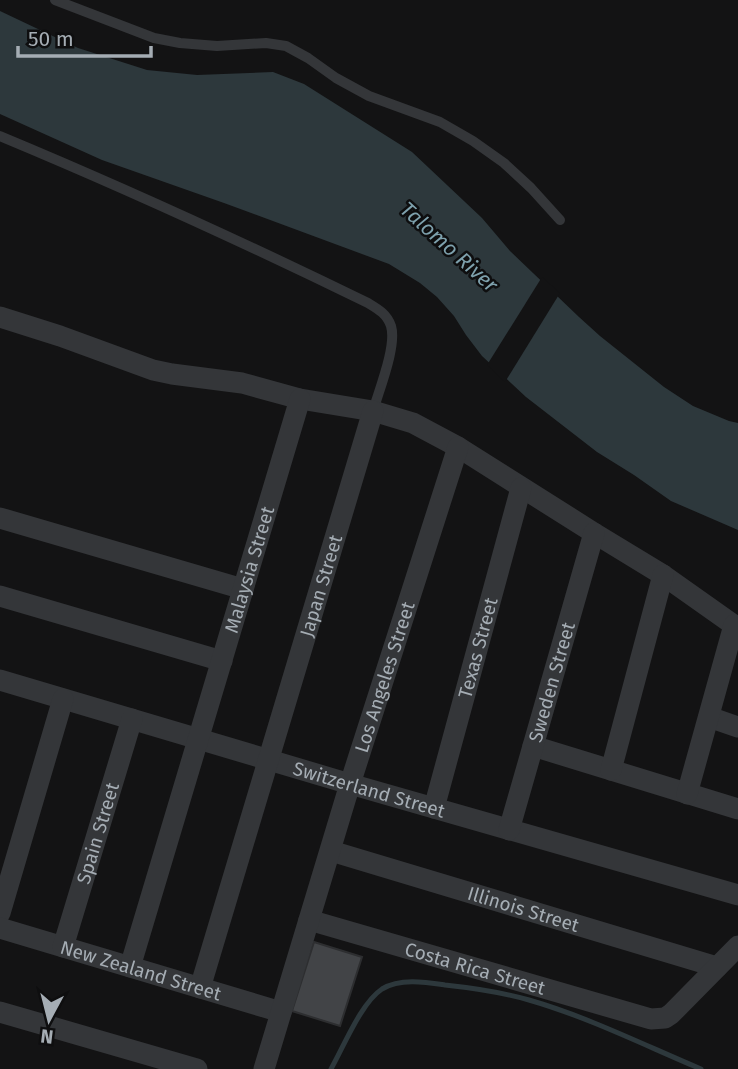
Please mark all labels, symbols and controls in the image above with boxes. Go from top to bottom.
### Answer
scale bar [18,14,150,58]
text: 50 m [28,26,74,52]
water label: Talomo River [395,196,504,298]
street label: Malaysia Street [220,503,279,636]
street label: Japan Street [295,532,347,640]
street label: Texas Street [453,595,503,701]
street label: Los Angeles Street [350,599,420,756]
street label: Sweden Street [524,619,580,745]
street label: Switzerland Street [290,757,448,823]
street label: Spain Street [72,780,124,887]
street label: Illinois Street [465,882,582,937]
street label: New Zealand Street [57,936,224,1006]
street label: Costa Rica Street [402,937,548,1000]
north arrow [14,985,84,1055]
text: N [39,1024,55,1049]

